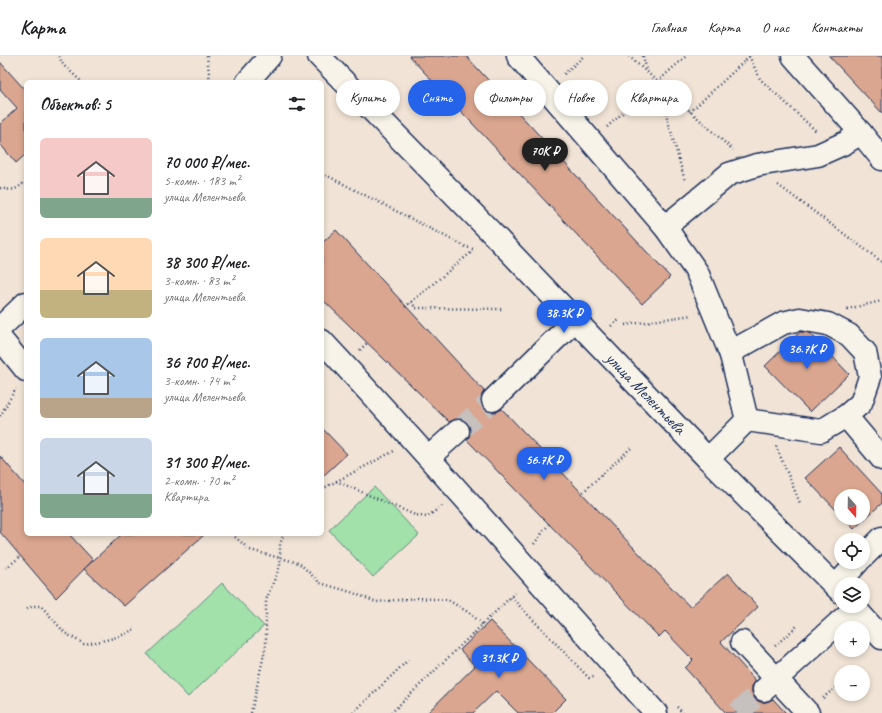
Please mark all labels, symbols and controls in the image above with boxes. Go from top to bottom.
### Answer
text: Карта [20,16,65,40]
text: Главная [651,19,686,36]
text: Карта [708,19,740,36]
text: О нас [762,19,789,36]
text: Контакты [811,19,862,36]
chip: Купить [336,80,400,116]
chip: Снять [408,80,466,116]
chip: Фильтры [474,80,546,116]
chip: Новое [554,80,608,116]
chip: Квартира [616,80,692,116]
icon: filters [286,93,308,115]
text: Объектов: 5 [40,94,111,115]
pin: 70K ₽ [517,138,573,172]
text: 70K ₽ [531,143,559,159]
text: 70 000 ₽/мес. [164,152,250,173]
icon: home [72,154,120,202]
text: 5-комн. · 183 m² [164,173,240,189]
text: улица Мелентьева [164,189,245,205]
text: 38 300 ₽/мес. [164,252,250,273]
icon: home [72,254,120,302]
text: 3-комн. · 83 m² [164,273,234,289]
text: улица Мелентьева [164,289,245,305]
pin: 38.3K ₽ [527,300,601,334]
text: 38.3K ₽ [546,305,582,321]
pin: 36.7K ₽ [770,336,844,370]
text: 36.7K ₽ [789,341,825,357]
street label: улица Мелентьева [600,347,691,440]
text: 36 700 ₽/мес. [164,352,250,373]
icon: home [72,354,120,402]
text: 3-комн. · 74 m² [164,373,234,389]
text: улица Мелентьева [164,389,245,405]
pin: 56.7K ₽ [507,447,581,481]
text: 31 300 ₽/мес. [164,452,250,473]
text: 56.7K ₽ [526,452,562,468]
icon: home [72,454,120,502]
text: 2-комн. · 70 m² [164,473,234,489]
text: Квартира [164,489,208,505]
north arrow [834,489,870,525]
map controls [834,489,870,701]
button: locate [834,533,870,569]
button: layers [834,577,870,613]
button: + [834,621,870,657]
pin: 31.3K ₽ [462,645,536,679]
text: 31.3K ₽ [481,650,517,666]
button: − [834,665,870,701]

